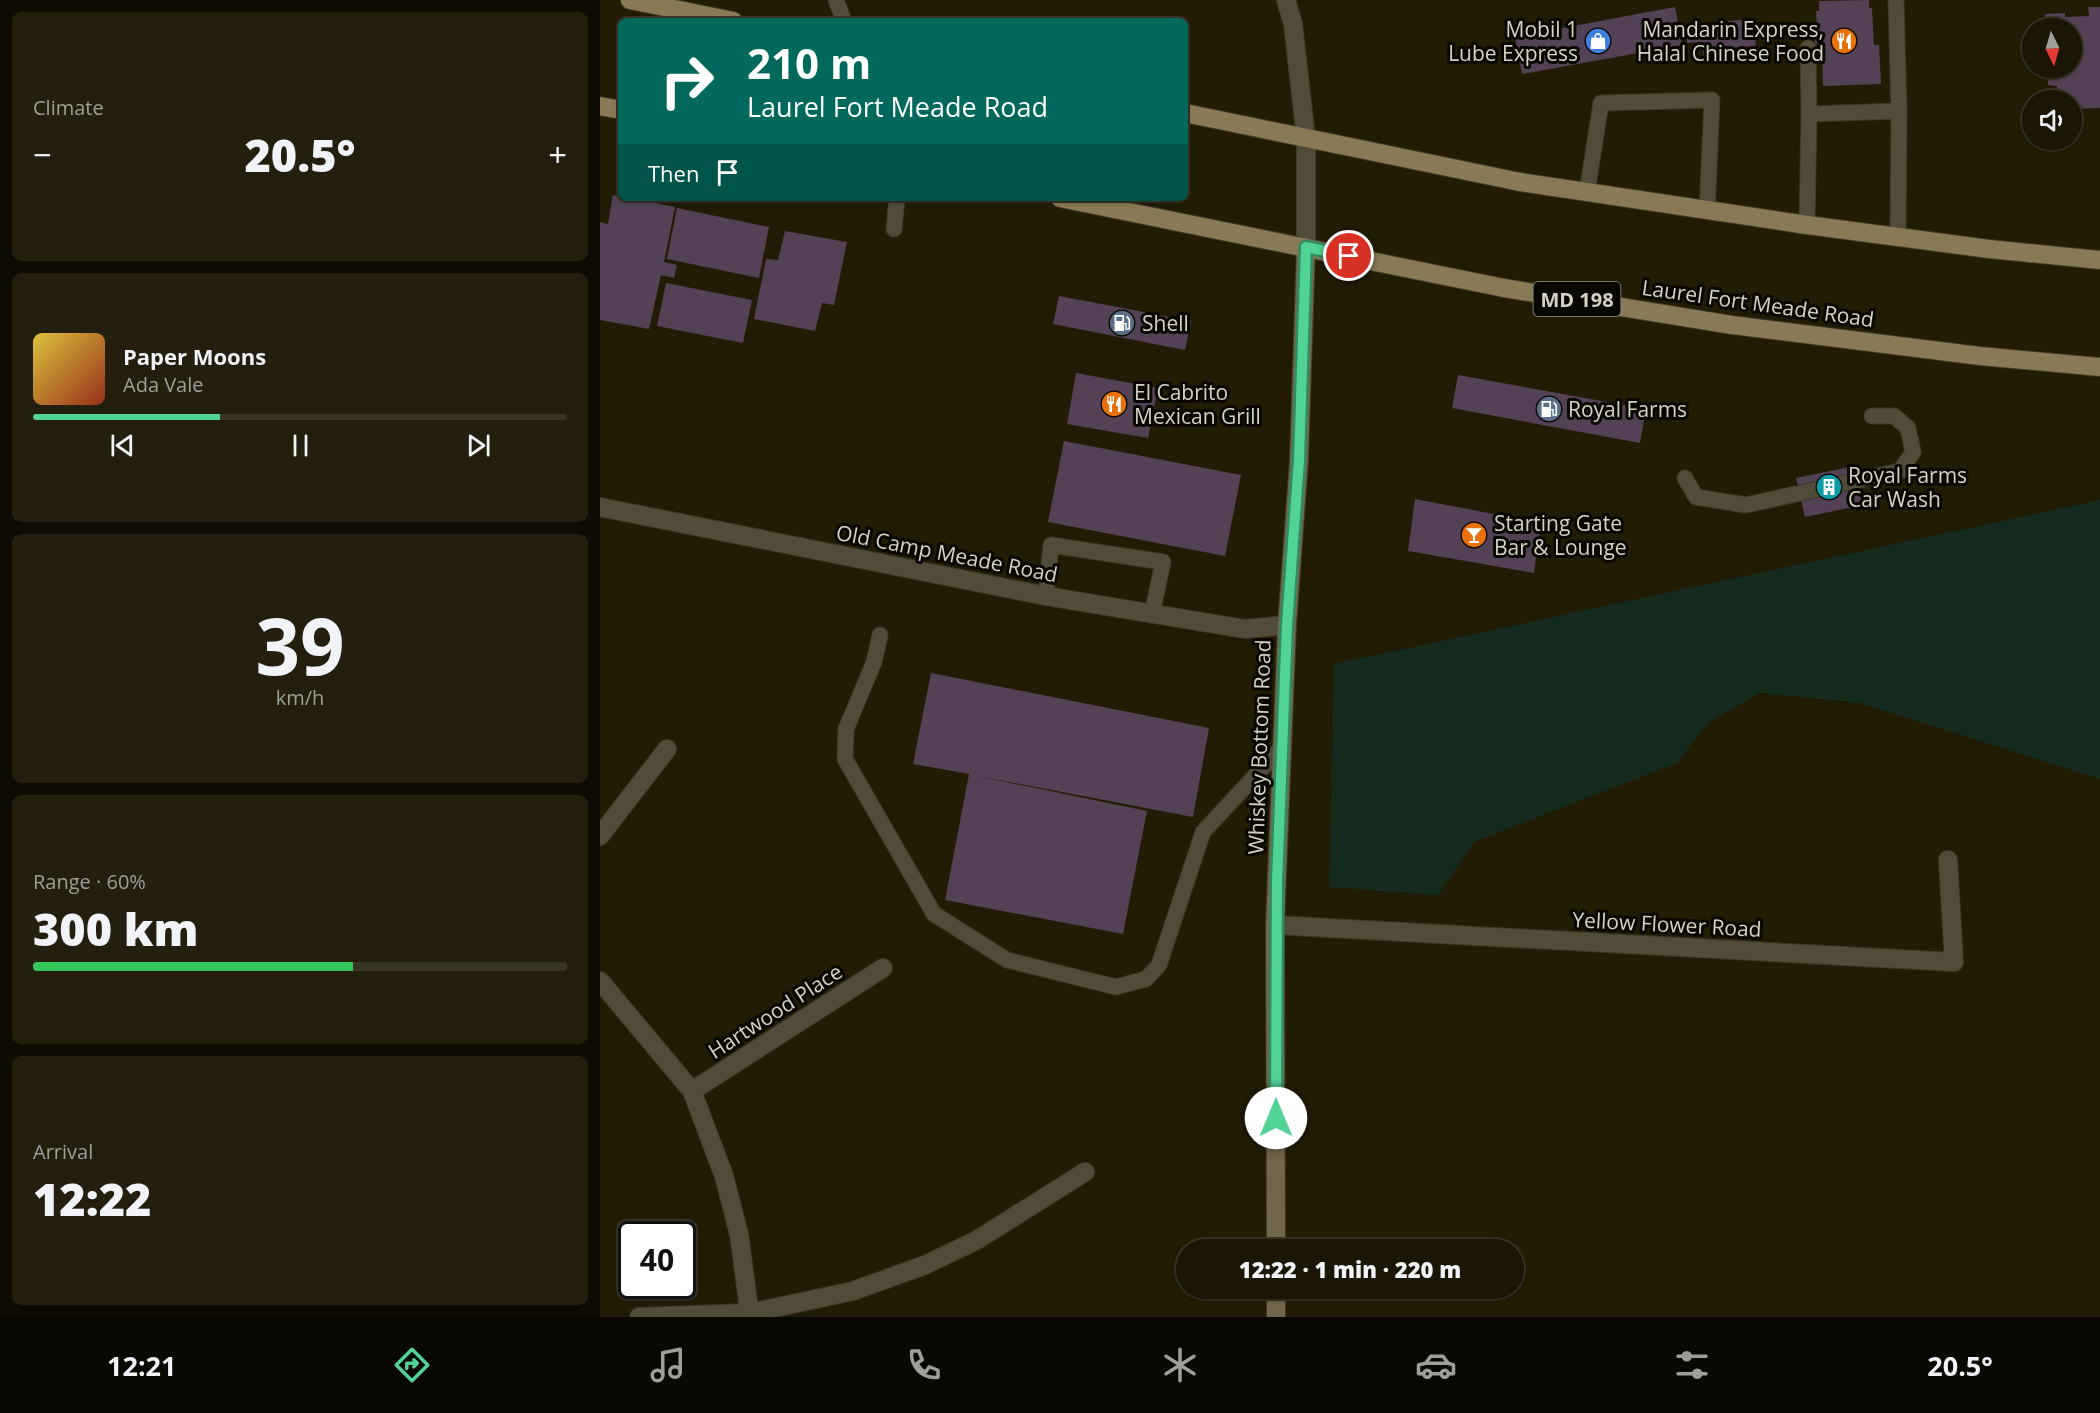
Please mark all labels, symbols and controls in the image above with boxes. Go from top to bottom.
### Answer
place label: Mobil 1 Lube Express [1448,15,1578,67]
place label: Mandarin Express, Halal Chinese Food [1637,15,1824,67]
north arrow [2022,18,2082,78]
map controls [2022,18,2082,150]
shop icon: Mobil 1 Lube Express [1583,26,1613,56]
restaurant icon: Mandarin Express, Halal Chinese Food [1829,26,1859,56]
text: 210 m [747,34,871,91]
icon: right [648,42,726,120]
text: Laurel Fort Meade Road [747,88,1048,125]
button: sound [2022,90,2082,150]
text: Climate [33,94,104,121]
text: 20.5° [244,124,356,185]
text: − [33,132,52,177]
text: + [548,132,567,177]
icon: arrive [711,156,744,189]
text: Then [648,158,699,188]
pin [1323,230,1374,281]
icon: arrive [1332,239,1365,272]
street label: Laurel Fort Meade Road [1640,273,1876,333]
road number: MD 198 [1534,282,1620,316]
fuel station icon: Shell [1107,308,1137,338]
place label: Shell [1142,309,1189,337]
text: Paper Moons [123,341,266,371]
text: Ada Vale [123,371,204,398]
place label: El Cabrito Mexican Grill [1134,378,1261,430]
restaurant icon: El Cabrito Mexican Grill [1099,389,1129,419]
fuel station icon: Royal Farms [1534,394,1564,424]
place label: Royal Farms [1568,395,1687,423]
icon: previous [106,429,139,462]
icon: pause [284,429,317,462]
icon: next [462,429,495,462]
place label: Royal Farms Car Wash [1848,461,1967,513]
building icon: Royal Farms Car Wash [1814,472,1844,502]
place label: Starting Gate Bar & Lounge [1494,509,1627,561]
street label: Old Camp Meade Road [834,518,1060,588]
bar icon: Starting Gate Bar & Lounge [1459,520,1489,550]
text: 39 [255,592,345,698]
street label: Whiskey Bottom Road [1241,639,1277,855]
text: km/h [276,684,324,711]
text: Range · 60% [33,868,146,895]
text: 300 km [33,898,198,959]
street label: Yellow Flower Road [1572,905,1762,943]
street label: Hartwood Place [703,957,847,1065]
position arrow [1244,1086,1308,1150]
text: Arrival [33,1138,93,1165]
text: 12:22 [33,1168,151,1229]
speed limit sign: 40 [618,1221,696,1299]
text: 12:22 · 1 min · 220 m [1239,1254,1461,1284]
icon: directions [391,1344,433,1386]
icon: music [647,1344,689,1386]
icon: phone [903,1344,945,1386]
icon: climate [1159,1344,1201,1386]
icon: car [1415,1344,1457,1386]
icon: filters [1671,1344,1713,1386]
text: 12:21 [107,1347,177,1384]
text: 20.5° [1927,1347,1993,1384]

